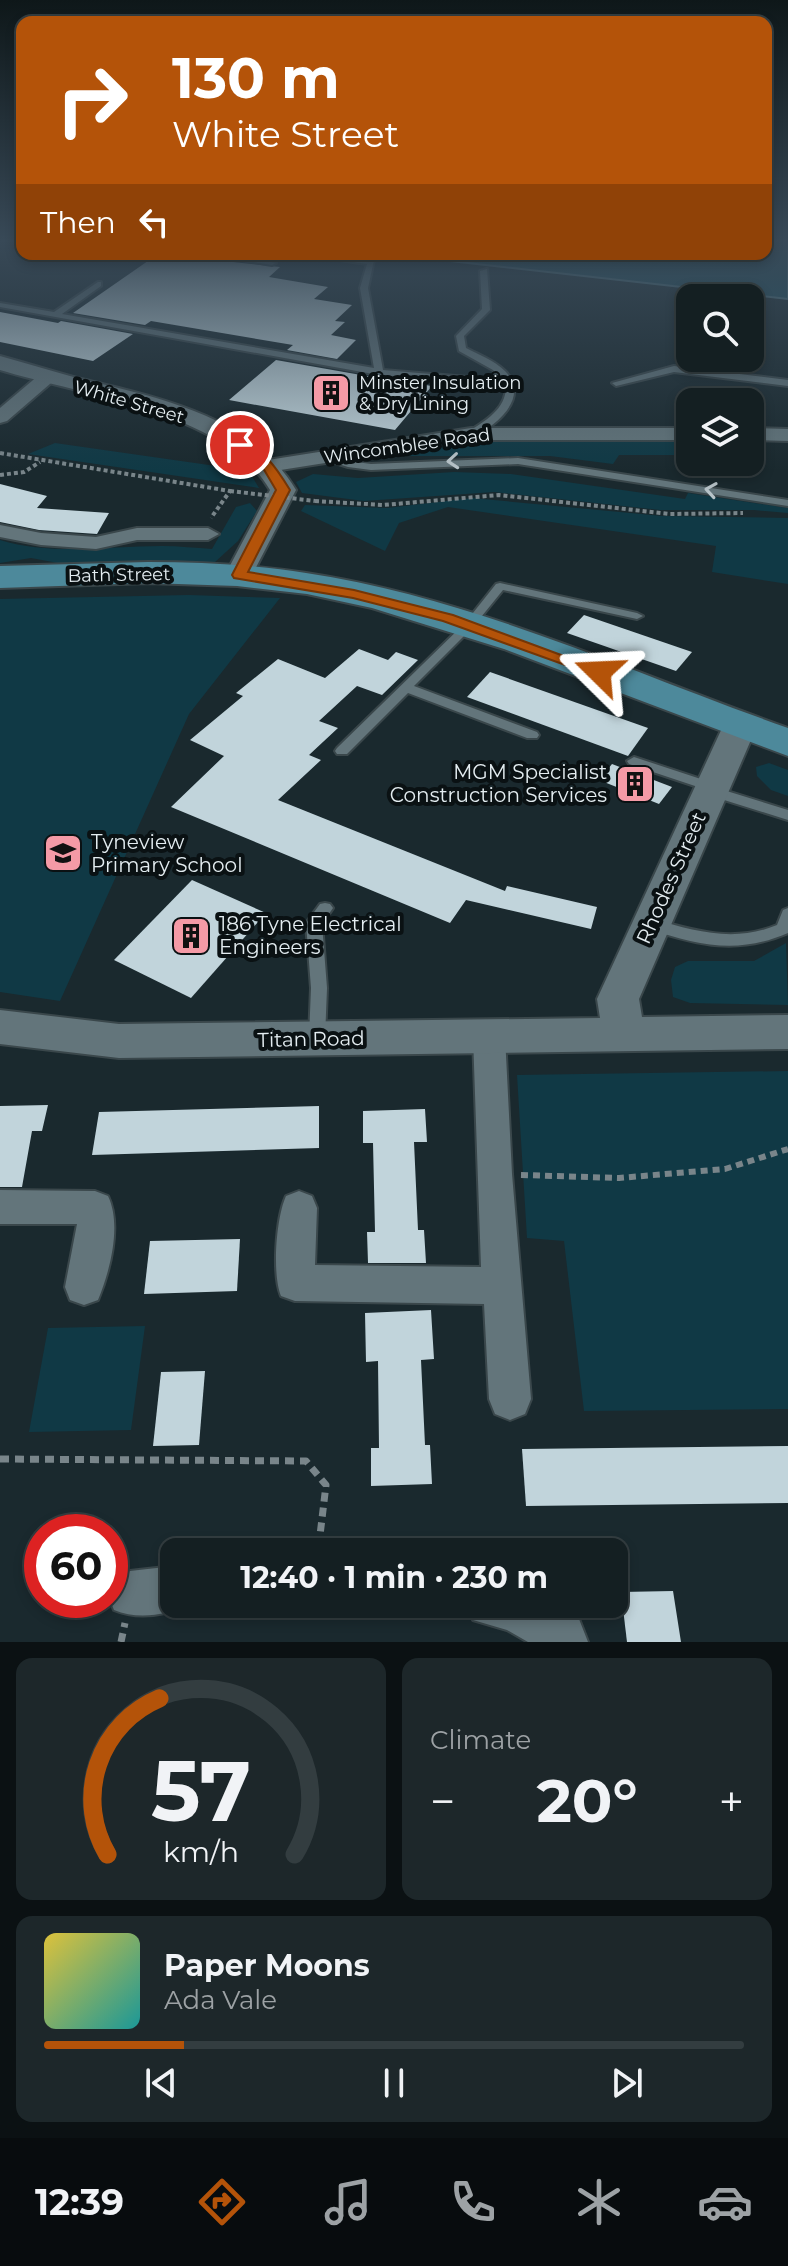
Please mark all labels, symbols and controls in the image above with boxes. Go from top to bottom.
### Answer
text: 130 m [172,44,340,112]
icon: right [40,48,144,152]
text: White Street [172,112,399,156]
icon: left [132,200,176,244]
text: Then [40,204,116,241]
map controls [676,284,764,476]
button: search [676,284,764,372]
building icon: Minster Insulation & Dry Lining [310,372,352,414]
place label: Minster Insulation & Dry Lining [359,372,521,415]
street label: White Street [71,376,187,428]
button: layers [676,388,764,476]
pin [206,411,274,479]
icon: arrive [218,423,262,467]
street label: Wincomblee Road [322,423,492,469]
one-way arrow [447,452,460,469]
one-way arrow [704,482,718,499]
street label: Bath Street [67,563,171,587]
position arrow [557,630,641,714]
place label: MGM Specialist Construction Services [390,760,607,807]
building icon: MGM Specialist Construction Services [614,763,656,805]
street label: Rhodes Street [631,808,711,948]
place label: Tyneview Primary School [91,830,243,877]
school or university icon: Tyneview Primary School [42,832,84,874]
place label: 186 Tyne Electrical Engineers [219,912,402,959]
building icon: 186 Tyne Electrical Engineers [170,915,212,957]
street label: Titan Road [257,1026,365,1052]
speed limit sign: 60 [24,1514,128,1618]
text: 12:40 · 1 min · 230 m [240,1559,548,1596]
text: Climate [430,1724,531,1756]
text: 57 [151,1740,251,1842]
text: 20° [536,1764,638,1837]
text: − [430,1774,455,1828]
text: + [719,1774,744,1828]
text: km/h [163,1834,239,1869]
text: Paper Moons [164,1947,370,1984]
text: Ada Vale [164,1984,277,2016]
icon: previous [139,2061,183,2105]
icon: pause [372,2061,416,2105]
icon: next [605,2061,649,2105]
icon: directions [194,2174,250,2230]
icon: music [320,2174,376,2230]
icon: phone [445,2174,501,2230]
icon: climate [571,2174,627,2230]
icon: car [697,2174,753,2230]
text: 12:39 [35,2180,124,2224]

